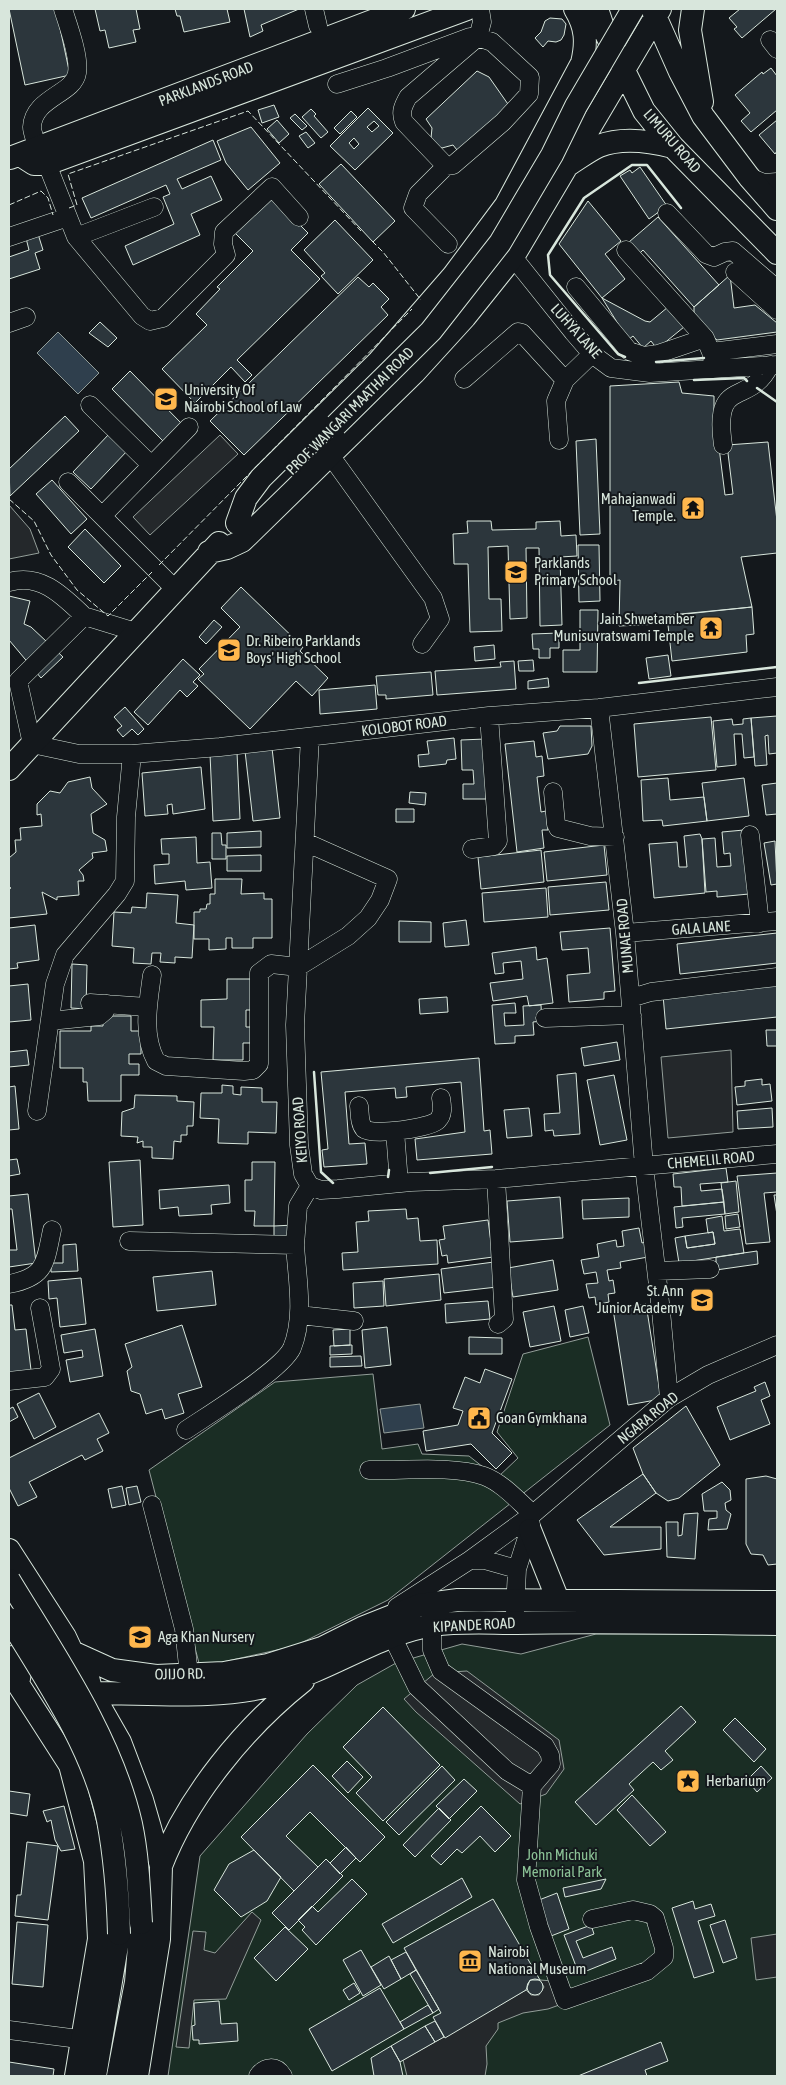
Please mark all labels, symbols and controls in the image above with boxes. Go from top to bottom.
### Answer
street label: PARKLANDS ROAD [156,58,255,109]
street label: LIMURU ROAD [640,105,705,176]
street label: LUHYA LANE [548,300,606,362]
street label: PROF. WANGARI MAATHAI ROAD [282,343,417,478]
place label: University Of Nairobi School of Law [184,381,302,415]
school or university icon: University Of Nairobi School of Law [153,386,179,412]
place label: Mahajanwadi Temple. [601,490,676,524]
temple icon: Mahajanwadi Temple. [680,495,706,521]
place label: Parklands Primary School [534,554,617,588]
school or university icon: Parklands Primary School [503,559,529,585]
place label: Jain Shwetamber Munisuvratswami Temple [553,610,695,644]
temple icon: Jain Shwetamber Munisuvratswami Temple [698,615,724,641]
place label: Dr. Ribeiro Parklands Boys' High School [246,632,360,666]
school or university icon: Dr. Ribeiro Parklands Boys' High School [216,637,242,663]
street label: KOLOBOT ROAD [360,712,448,739]
street label: MUNAE ROAD [613,898,636,974]
street label: GALA LANE [671,917,732,938]
street label: KEIYO ROAD [289,1096,310,1164]
street label: CHEMELIL ROAD [667,1147,755,1172]
place label: St. Ann Junior Academy [597,1282,684,1316]
school or university icon: St. Ann Junior Academy [689,1287,715,1313]
street label: NGARA ROAD [614,1388,681,1447]
public building icon: Goan Gymkhana [466,1405,492,1431]
place label: Goan Gymkhana [496,1409,587,1426]
street label: KIPANDE ROAD [432,1614,516,1635]
school or university icon: Aga Khan Nursery [127,1624,153,1650]
place label: Aga Khan Nursery [158,1628,255,1645]
street label: OJIJO RD. [154,1665,206,1682]
place icon: Herbarium [675,1768,701,1794]
place label: Herbarium [706,1772,766,1789]
park label: John Michuki Memorial Park [522,1846,603,1880]
place label: Nairobi National Museum [488,1943,586,1977]
museum icon: Nairobi National Museum [457,1948,483,1974]

